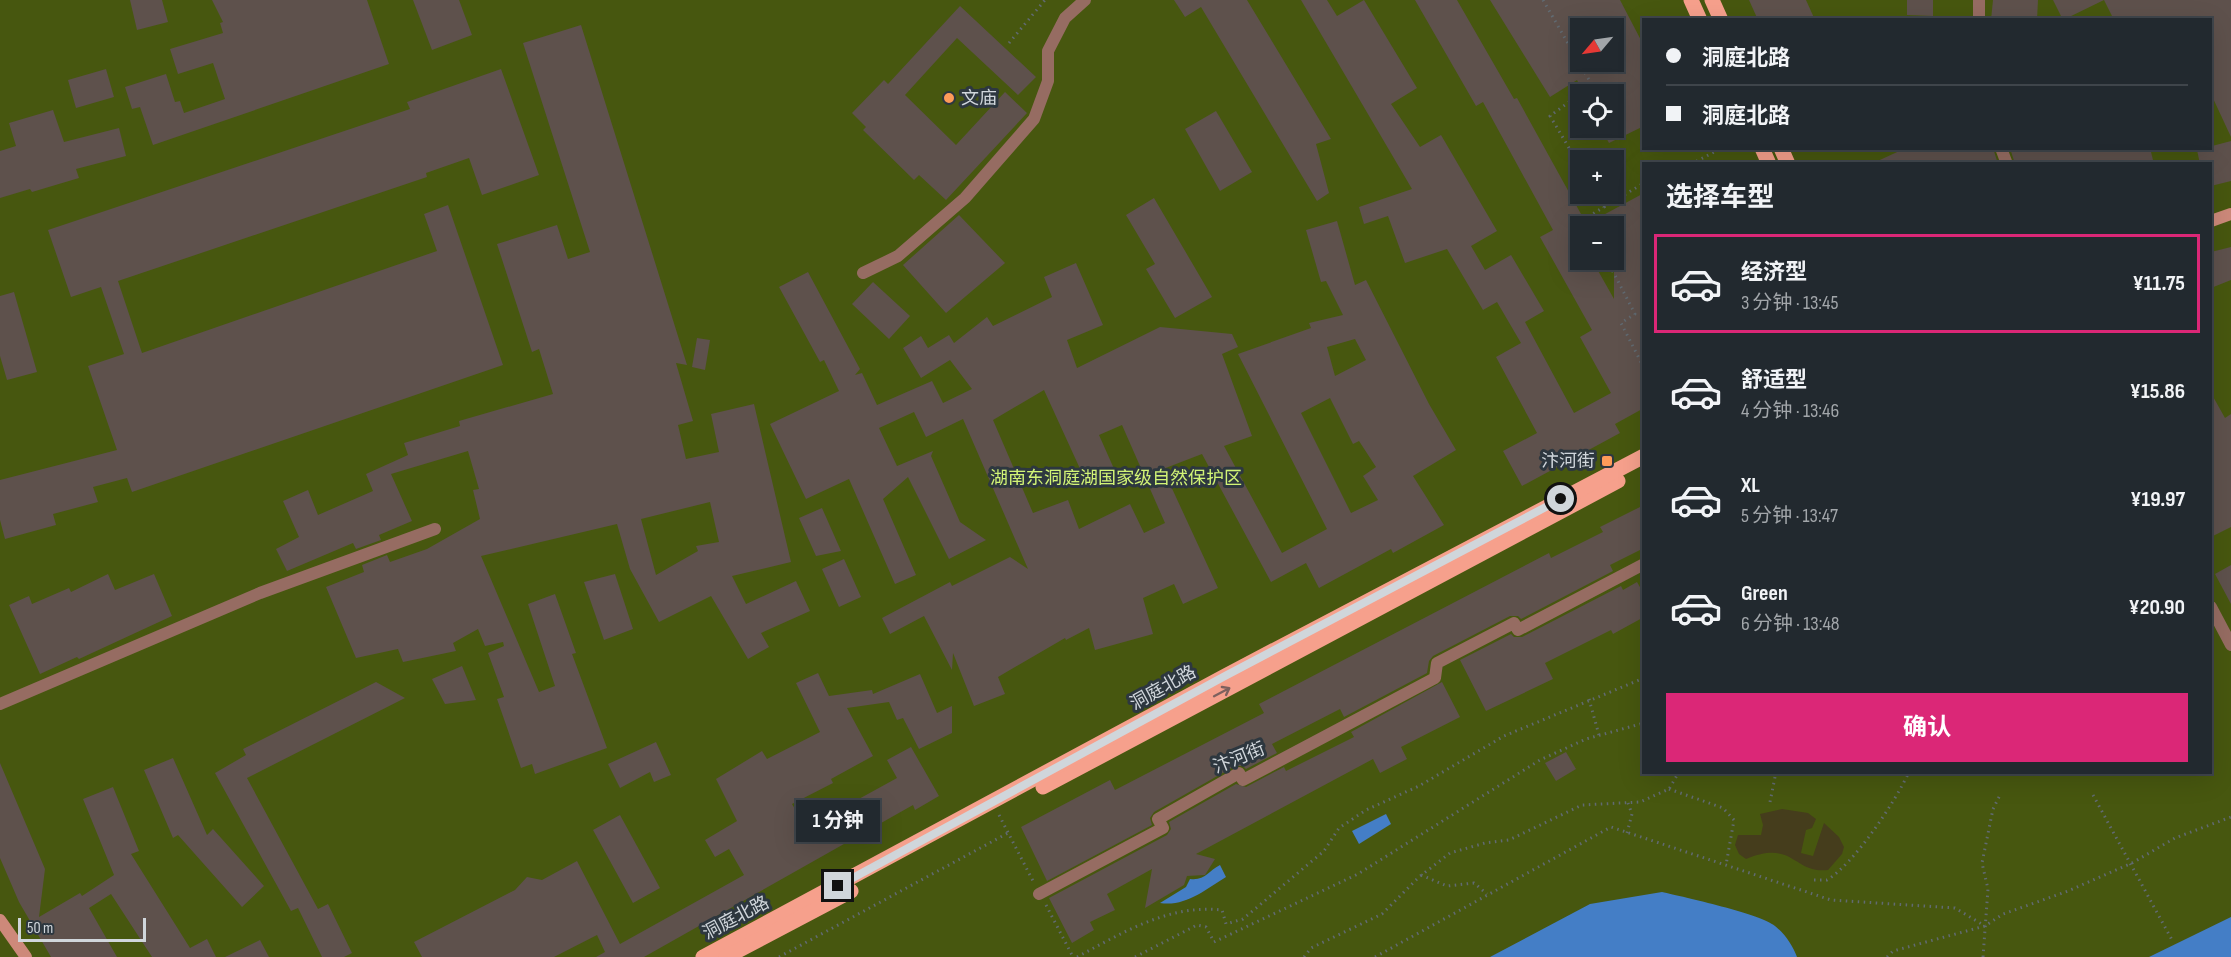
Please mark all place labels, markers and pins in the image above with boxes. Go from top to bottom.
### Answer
place label: 文庙 [961,88,997,109]
marker: 文庙 [942,91,956,105]
place label: 汴河街 [1541,451,1595,472]
marker: 汴河街 [1600,454,1614,468]

